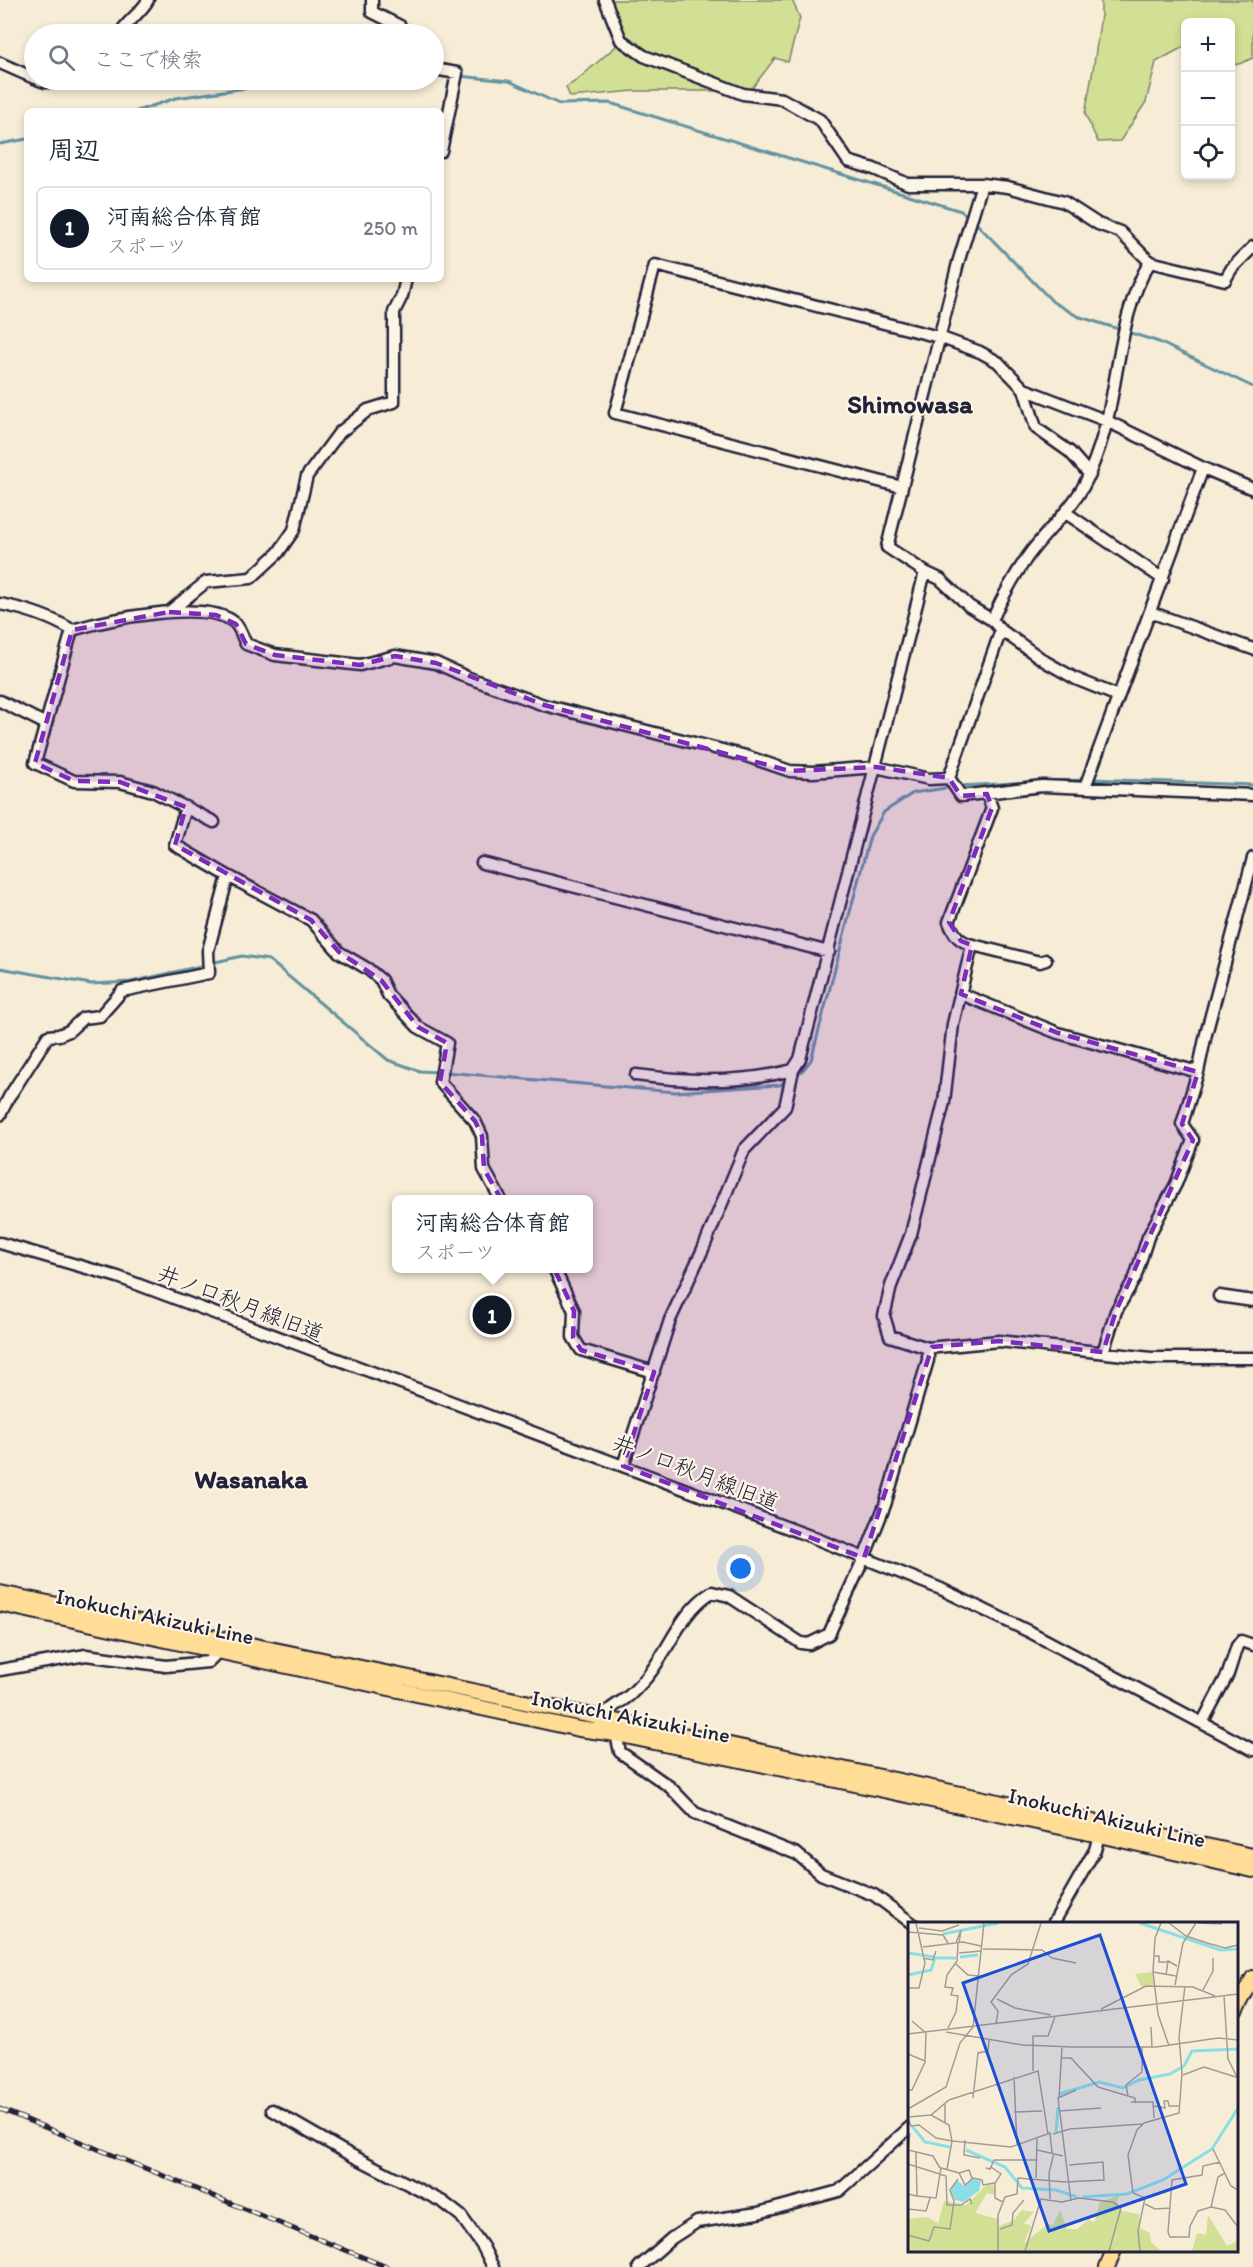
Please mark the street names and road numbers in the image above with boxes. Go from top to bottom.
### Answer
street label: 井ノ口秋月線旧道 [154,1259,328,1348]
street label: 井ノ口秋月線旧道 [609,1428,783,1517]
street label: Inokuchi Akizuki Line [53,1582,256,1651]
street label: Inokuchi Akizuki Line [529,1684,732,1749]
street label: Inokuchi Akizuki Line [1006,1782,1208,1853]

